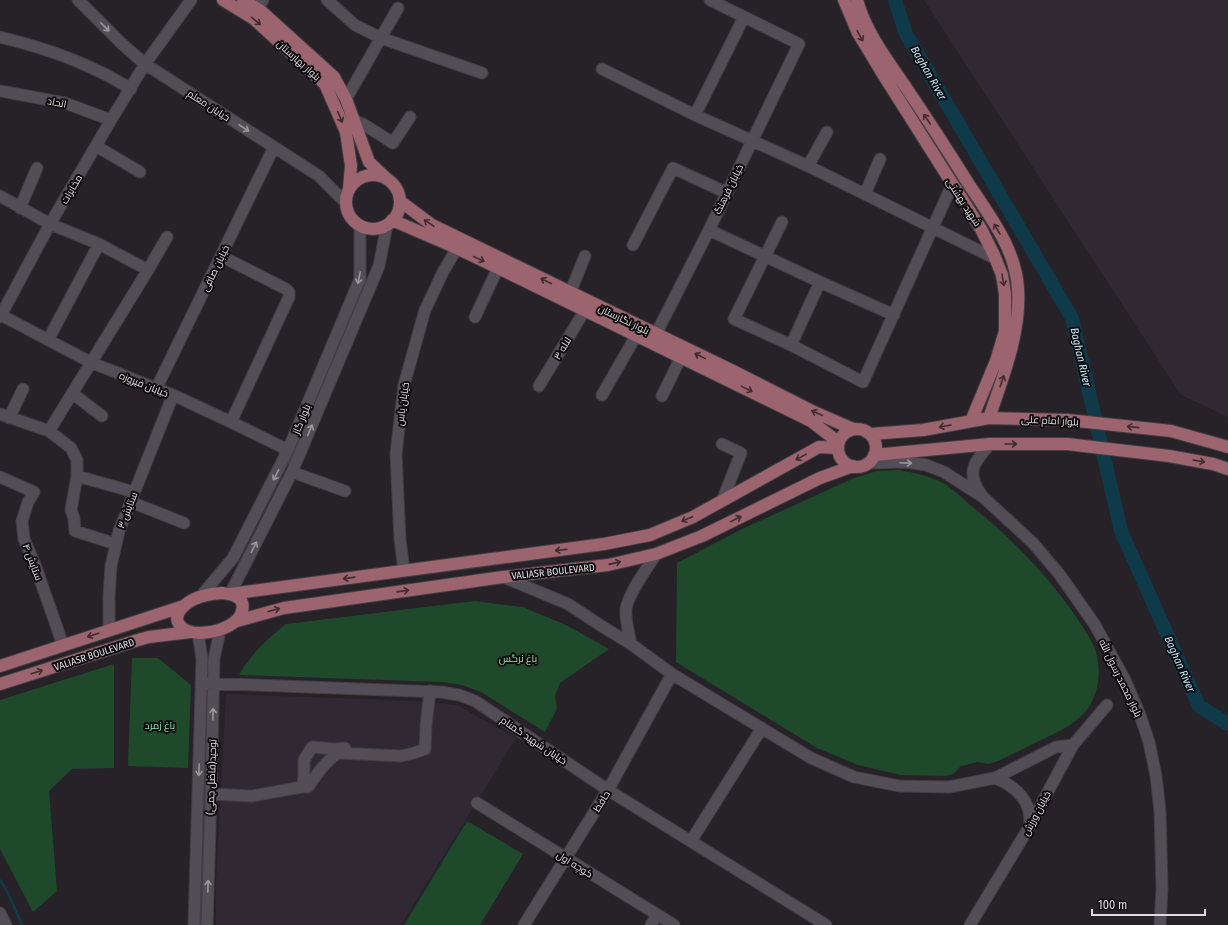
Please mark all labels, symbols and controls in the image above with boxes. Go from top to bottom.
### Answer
one-way arrow [250,17,261,26]
one-way arrow [100,23,110,32]
one-way arrow [857,29,865,41]
street label: بلوار بهارستان [274,38,323,84]
water label: Baghan River [908,44,950,103]
street label: خیابان معلم [184,88,232,125]
street label: اتحاد [46,95,67,111]
one-way arrow [337,111,344,123]
one-way arrow [923,114,931,125]
one-way arrow [238,124,249,132]
street label: خیابان فرهنگ [712,162,746,216]
street label: مخابرات [59,173,85,206]
street label: شهید بهشتی [943,176,983,229]
one-way arrow [424,219,435,227]
one-way arrow [992,223,1000,235]
street label: خیابان صافی [200,243,232,294]
one-way arrow [473,256,485,263]
one-way arrow [355,272,363,285]
one-way arrow [999,273,1007,286]
one-way arrow [540,276,552,284]
street label: بلوار نگارستان [596,302,651,337]
water label: Baghan River [1067,327,1094,389]
street label: لاله ۳ [552,335,574,362]
one-way arrow [695,351,707,359]
street label: خیابان فیروزه [117,370,170,400]
one-way arrow [999,374,1006,387]
street label: خیابان یاس [394,382,412,427]
one-way arrow [741,386,753,393]
street label: بلوار گاز [290,403,314,437]
one-way arrow [811,409,823,416]
street label: بلوار امام علی [1021,413,1079,429]
one-way arrow [939,422,952,430]
one-way arrow [1127,423,1140,431]
one-way arrow [307,424,314,436]
one-way arrow [1004,440,1017,448]
one-way arrow [795,453,807,461]
one-way arrow [1192,457,1205,465]
one-way arrow [899,459,912,467]
one-way arrow [271,469,279,481]
street label: ستایش ۳ [115,490,140,530]
one-way arrow [730,515,742,522]
one-way arrow [681,516,693,524]
one-way arrow [251,541,258,553]
street label: ستایش ۴ [20,542,45,582]
one-way arrow [555,546,568,553]
one-way arrow [608,559,621,566]
street label: VALIASR BOULEVARD [511,562,595,582]
one-way arrow [343,574,356,582]
one-way arrow [396,587,409,595]
one-way arrow [267,606,280,614]
one-way arrow [87,632,100,639]
water label: Baghan River [1161,634,1198,695]
street label: VALIASR BOULEVARD [53,636,136,674]
street label: بلوار محمد رسول الله [1096,637,1146,719]
park label: باغ نرگس [499,653,537,665]
one-way arrow [30,668,43,675]
one-way arrow [209,708,217,721]
street label: خیابان شهید گمنام [498,714,569,768]
park label: باغ زمرد [145,720,175,732]
street label: توحید(فاضل جمی) [204,739,219,815]
one-way arrow [195,763,202,776]
street label: حافظ [591,789,613,814]
street label: خیابان ورزش [1020,789,1054,838]
street label: کوچه اول [554,849,595,881]
one-way arrow [204,880,212,893]
scale bar [1092,891,1205,917]
text: 100 m [1098,898,1127,912]

